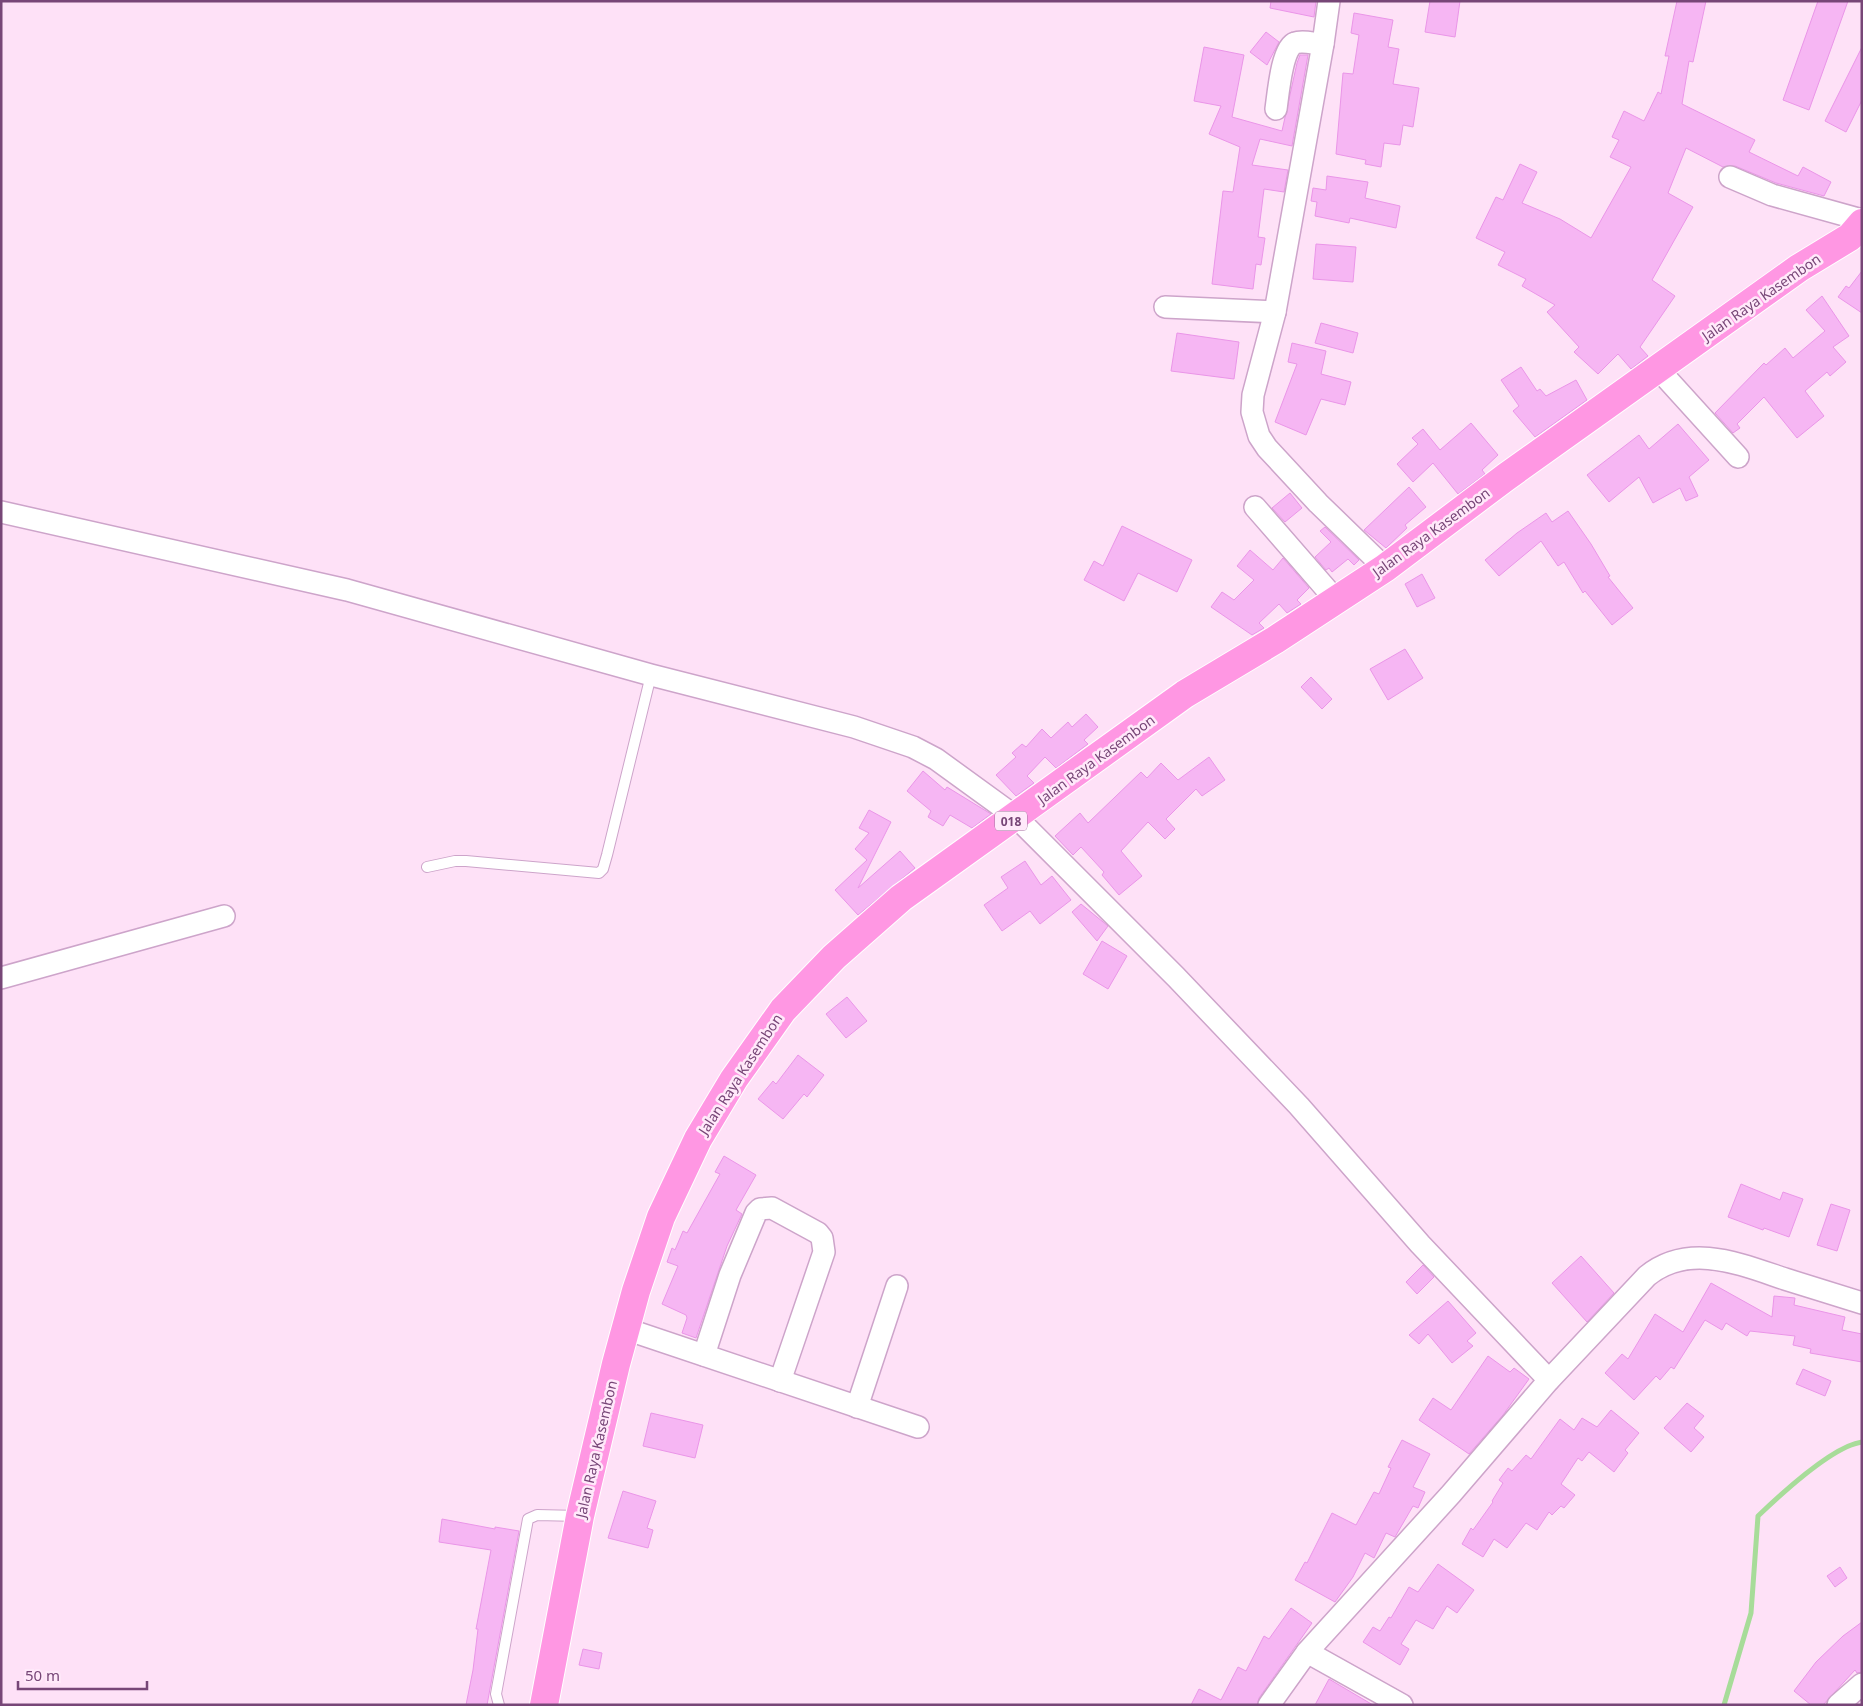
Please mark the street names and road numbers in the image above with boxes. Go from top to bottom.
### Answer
street label: Jalan Raya Kasembon [1696,249,1824,346]
street label: Jalan Raya Kasembon [1367,483,1493,582]
street label: Jalan Raya Kasembon [1032,710,1158,809]
road number: 018 [995,811,1027,830]
street label: Jalan Raya Kasembon [693,1010,786,1140]
street label: Jalan Raya Kasembon [570,1378,621,1522]

